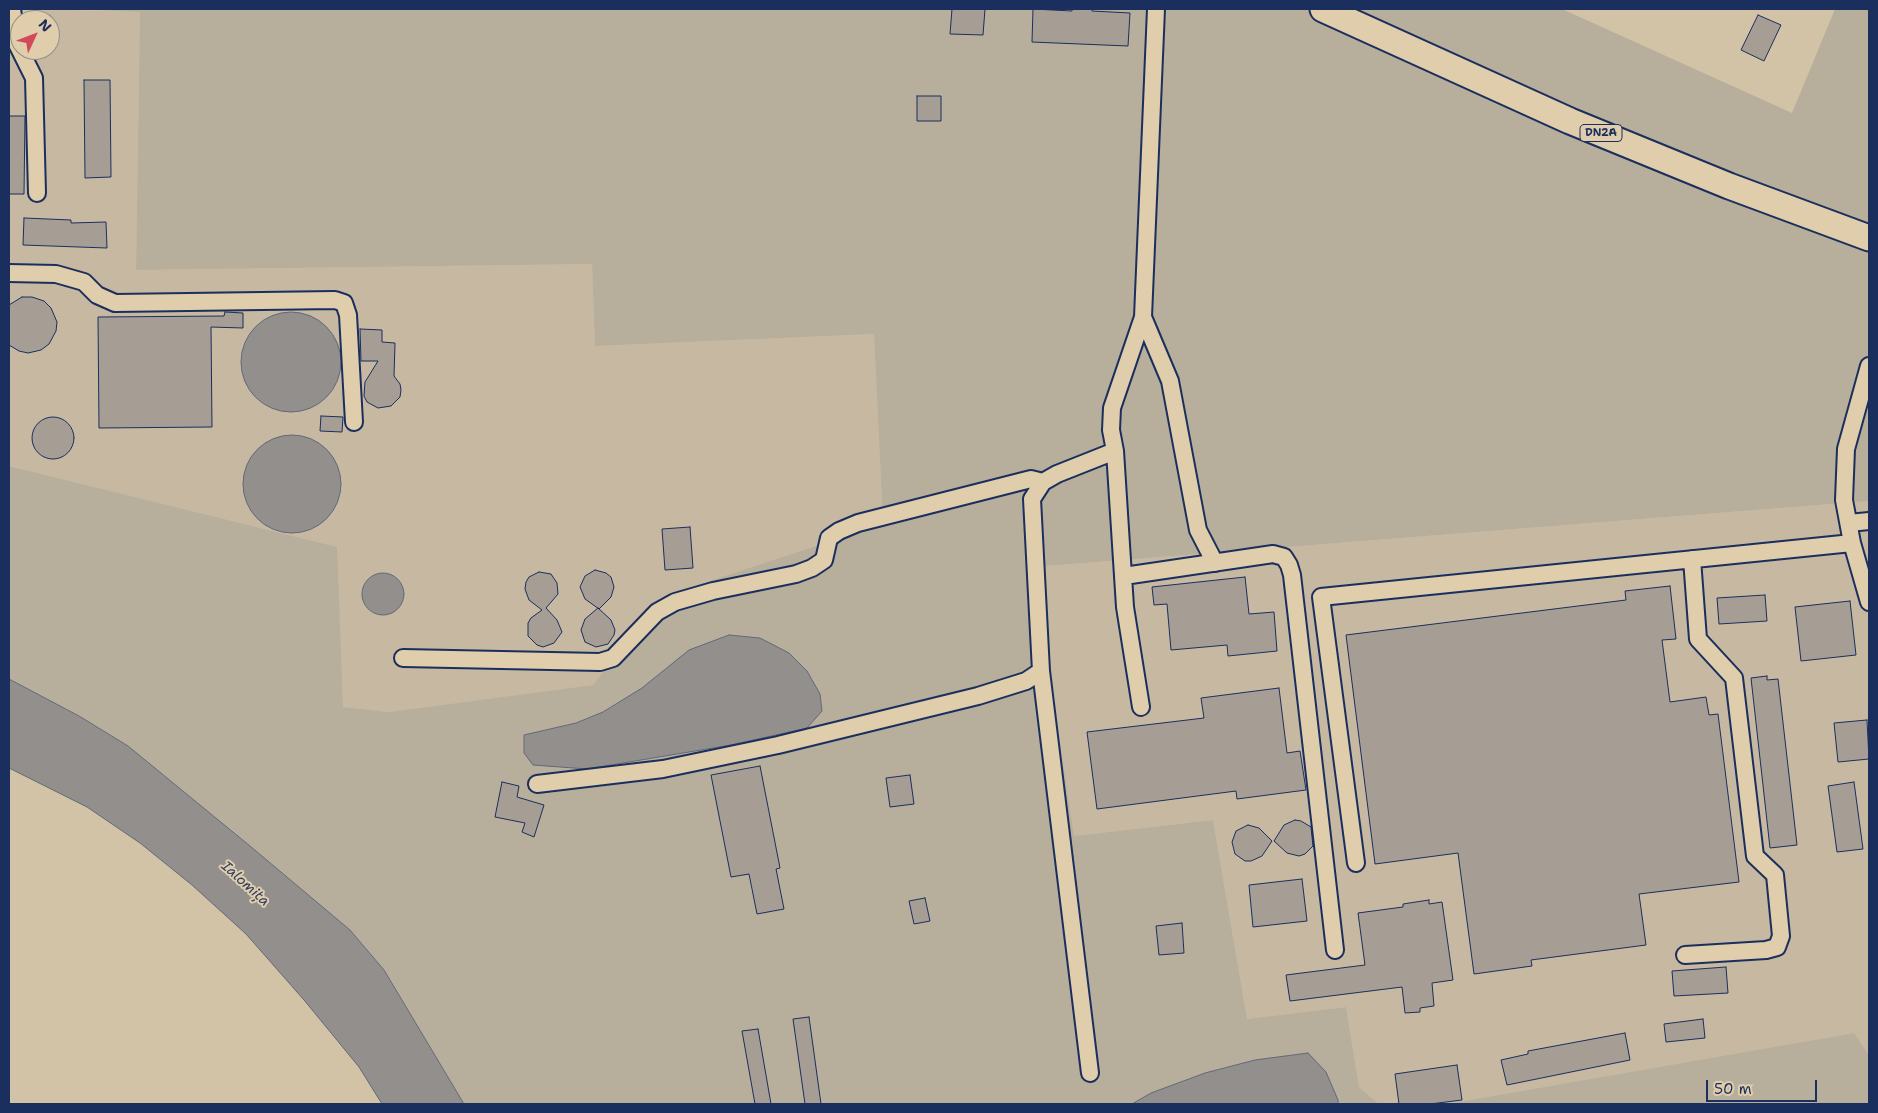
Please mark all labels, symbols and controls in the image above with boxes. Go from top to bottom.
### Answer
north arrow [10,10,60,60]
text: N [35,15,56,36]
road number: DN2A [1580,125,1622,142]
water label: Ialomița [217,858,273,910]
scale bar [1708,1070,1819,1102]
text: 50 m [1714,1079,1752,1099]

